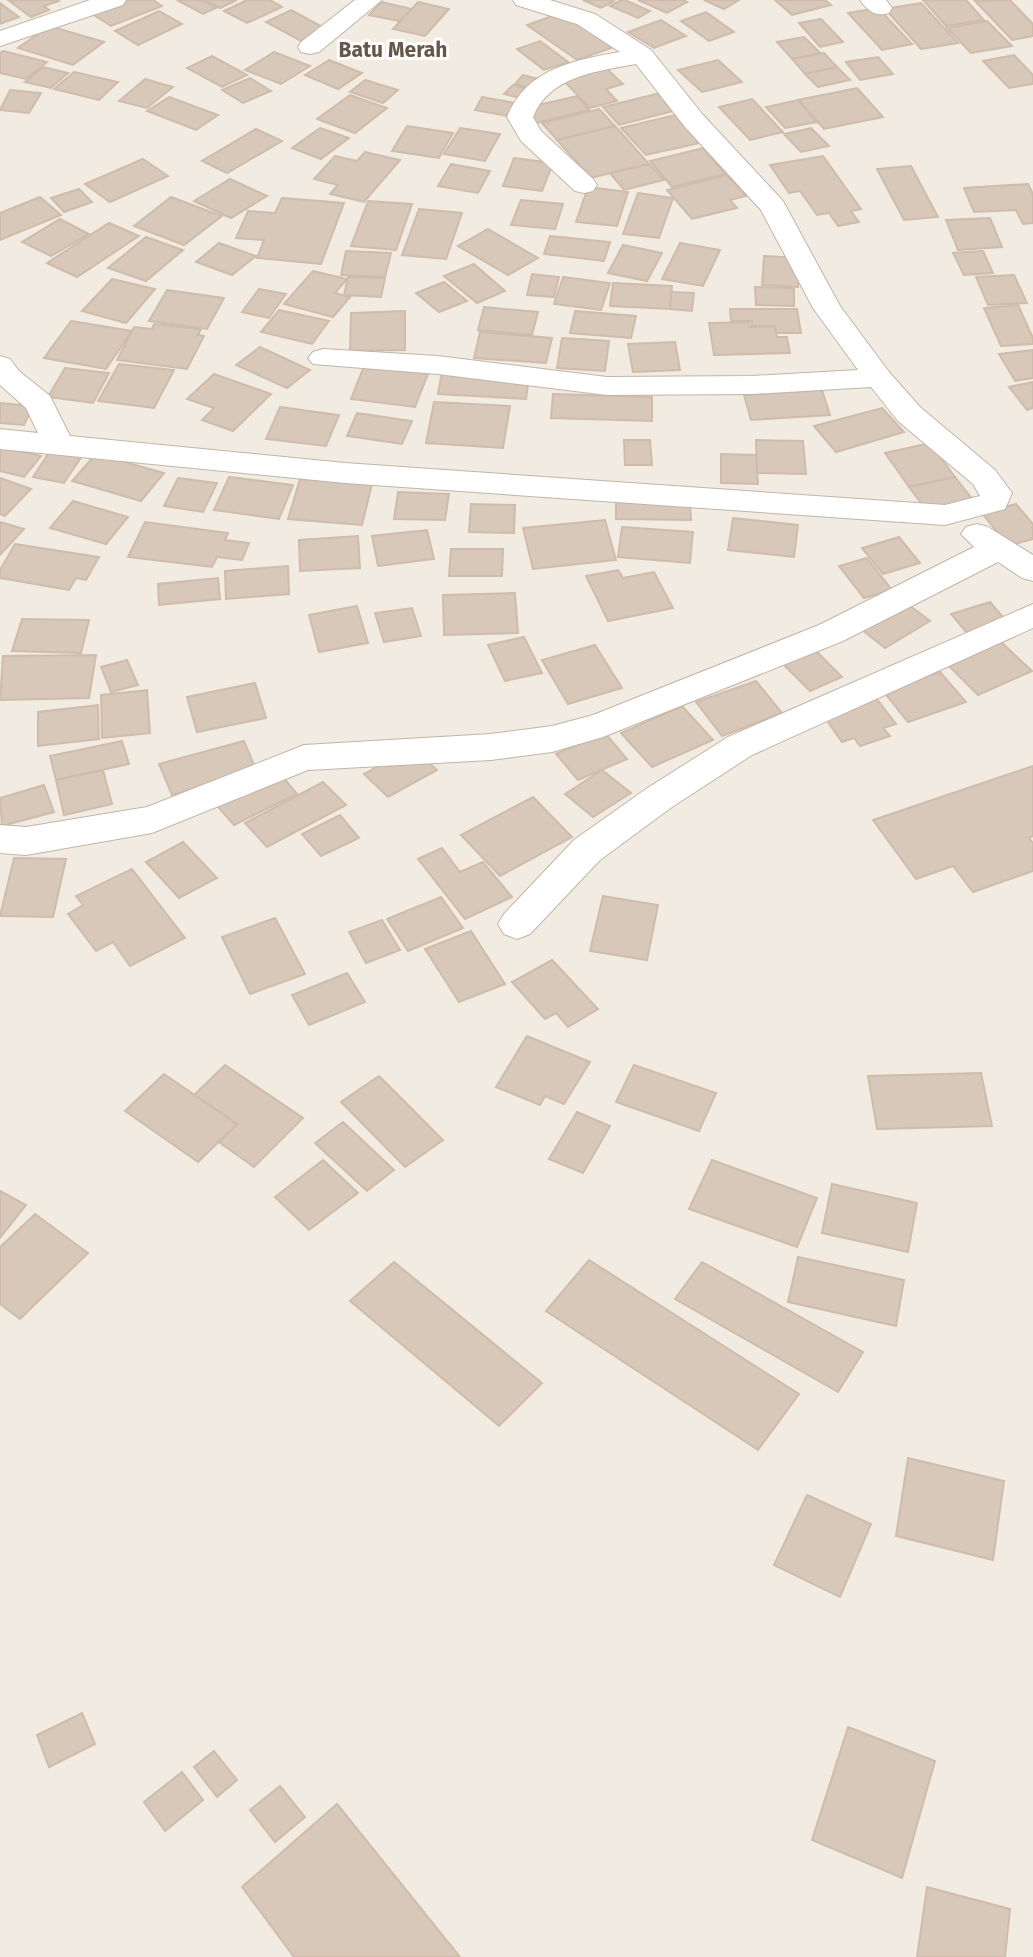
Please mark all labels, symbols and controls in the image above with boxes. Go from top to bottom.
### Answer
district label: Batu Merah [339,37,447,63]

